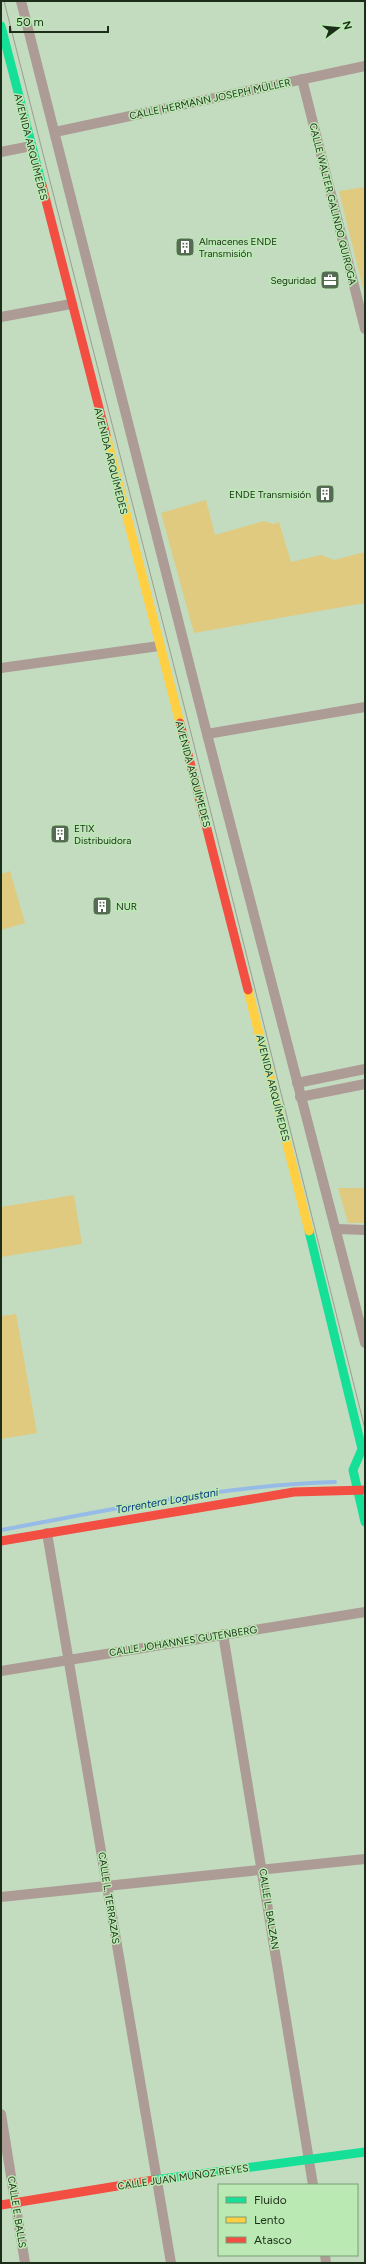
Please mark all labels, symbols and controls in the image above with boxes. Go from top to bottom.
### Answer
scale bar [10,8,108,34]
north arrow [318,8,358,48]
text: 50 m [16,15,44,29]
text: N [340,19,355,31]
street label: CALLE HERMANN JOSEPH MÜLLER [128,76,292,122]
street label: AVENIDA ARQUÍMEDES [11,92,51,202]
street label: CALLE WALTER GALINDO QUIROGA [307,122,359,287]
place label: Almacenes ENDE Transmisión [199,235,277,260]
building icon: Almacenes ENDE Transmisión [174,236,196,258]
office icon: Seguridad [319,269,341,291]
place label: Seguridad [270,274,316,287]
street label: AVENIDA ARQUÍMEDES [91,406,131,516]
building icon: ENDE Transmisión [314,483,336,505]
place label: ENDE Transmisión [229,488,311,501]
street label: AVENIDA ARQUÍMEDES [173,719,213,829]
place label: ETIX Distribuidora [74,822,131,847]
building icon: ETIX Distribuidora [49,823,71,845]
building icon: NUR [91,895,113,917]
place label: NUR [116,900,137,913]
street label: AVENIDA ARQUÍMEDES [253,1033,293,1143]
water label: Torrentera Logustani [115,1486,220,1516]
street label: CALLE JOHANNES GUTENBERG [108,1623,258,1659]
street label: CALLE L. TERRAZAS [95,1851,123,1945]
street label: CALLE L. BALZAN [256,1868,282,1950]
street label: CALLE JUAN MUÑOZ REYES [117,2161,249,2193]
street label: CALLE E. BALLS [5,2175,29,2249]
legend [218,2184,358,2256]
text: Fluido [254,2193,287,2207]
text: Lento [254,2213,285,2227]
text: Atasco [254,2233,292,2247]

